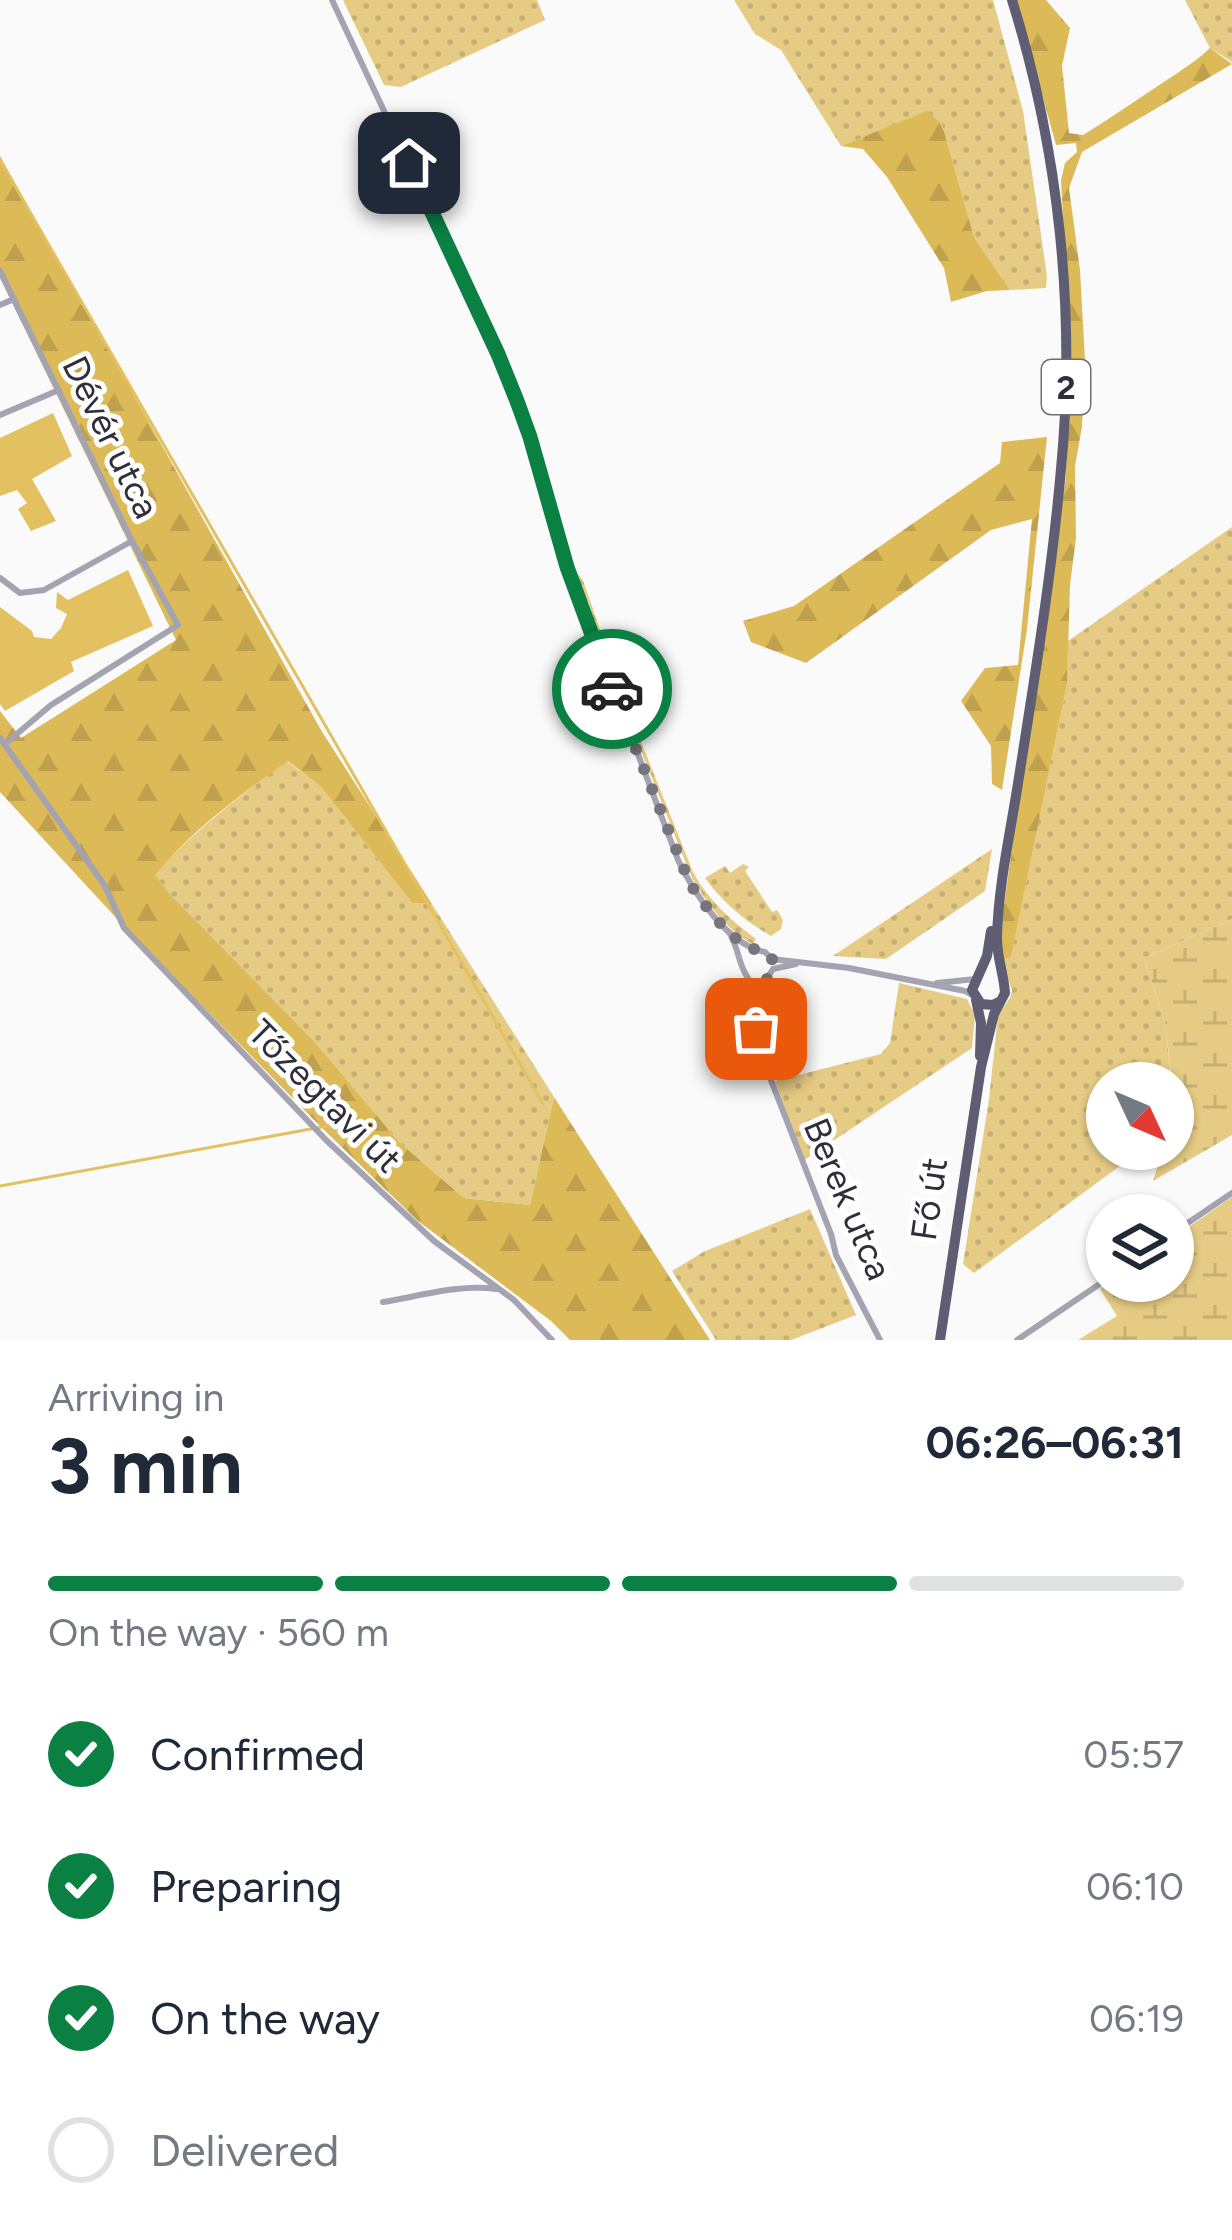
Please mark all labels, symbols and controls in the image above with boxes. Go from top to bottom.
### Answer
pin [358,112,460,214]
icon: home [376,130,442,196]
street label: Dévér utca [53,349,169,525]
road number: 2 [1042,360,1090,414]
courier [552,629,672,749]
icon: car [579,656,645,722]
pin [705,978,807,1080]
icon: bag [723,996,789,1062]
street label: Tőzegtavi út [240,1011,410,1181]
north arrow [1086,1062,1194,1170]
map controls [1086,1062,1194,1302]
street label: Berek utca [795,1112,901,1286]
street label: Fő út [902,1155,956,1243]
button: layers [1086,1194,1194,1302]
text: Arriving in [48,1374,224,1421]
text: 06:26–06:31 [925,1415,1184,1469]
text: 3 min [48,1419,243,1513]
text: On the way · 560 m [48,1609,389,1656]
icon: check [48,1721,114,1787]
text: Confirmed [150,1727,365,1781]
text: 05:57 [1083,1731,1184,1778]
icon: check [48,1853,114,1919]
text: Preparing [150,1859,342,1913]
text: 06:10 [1086,1863,1184,1910]
icon: check [48,1985,114,2051]
text: On the way [150,1991,380,2045]
text: 06:19 [1089,1995,1184,2042]
text: Delivered [150,2123,339,2177]

